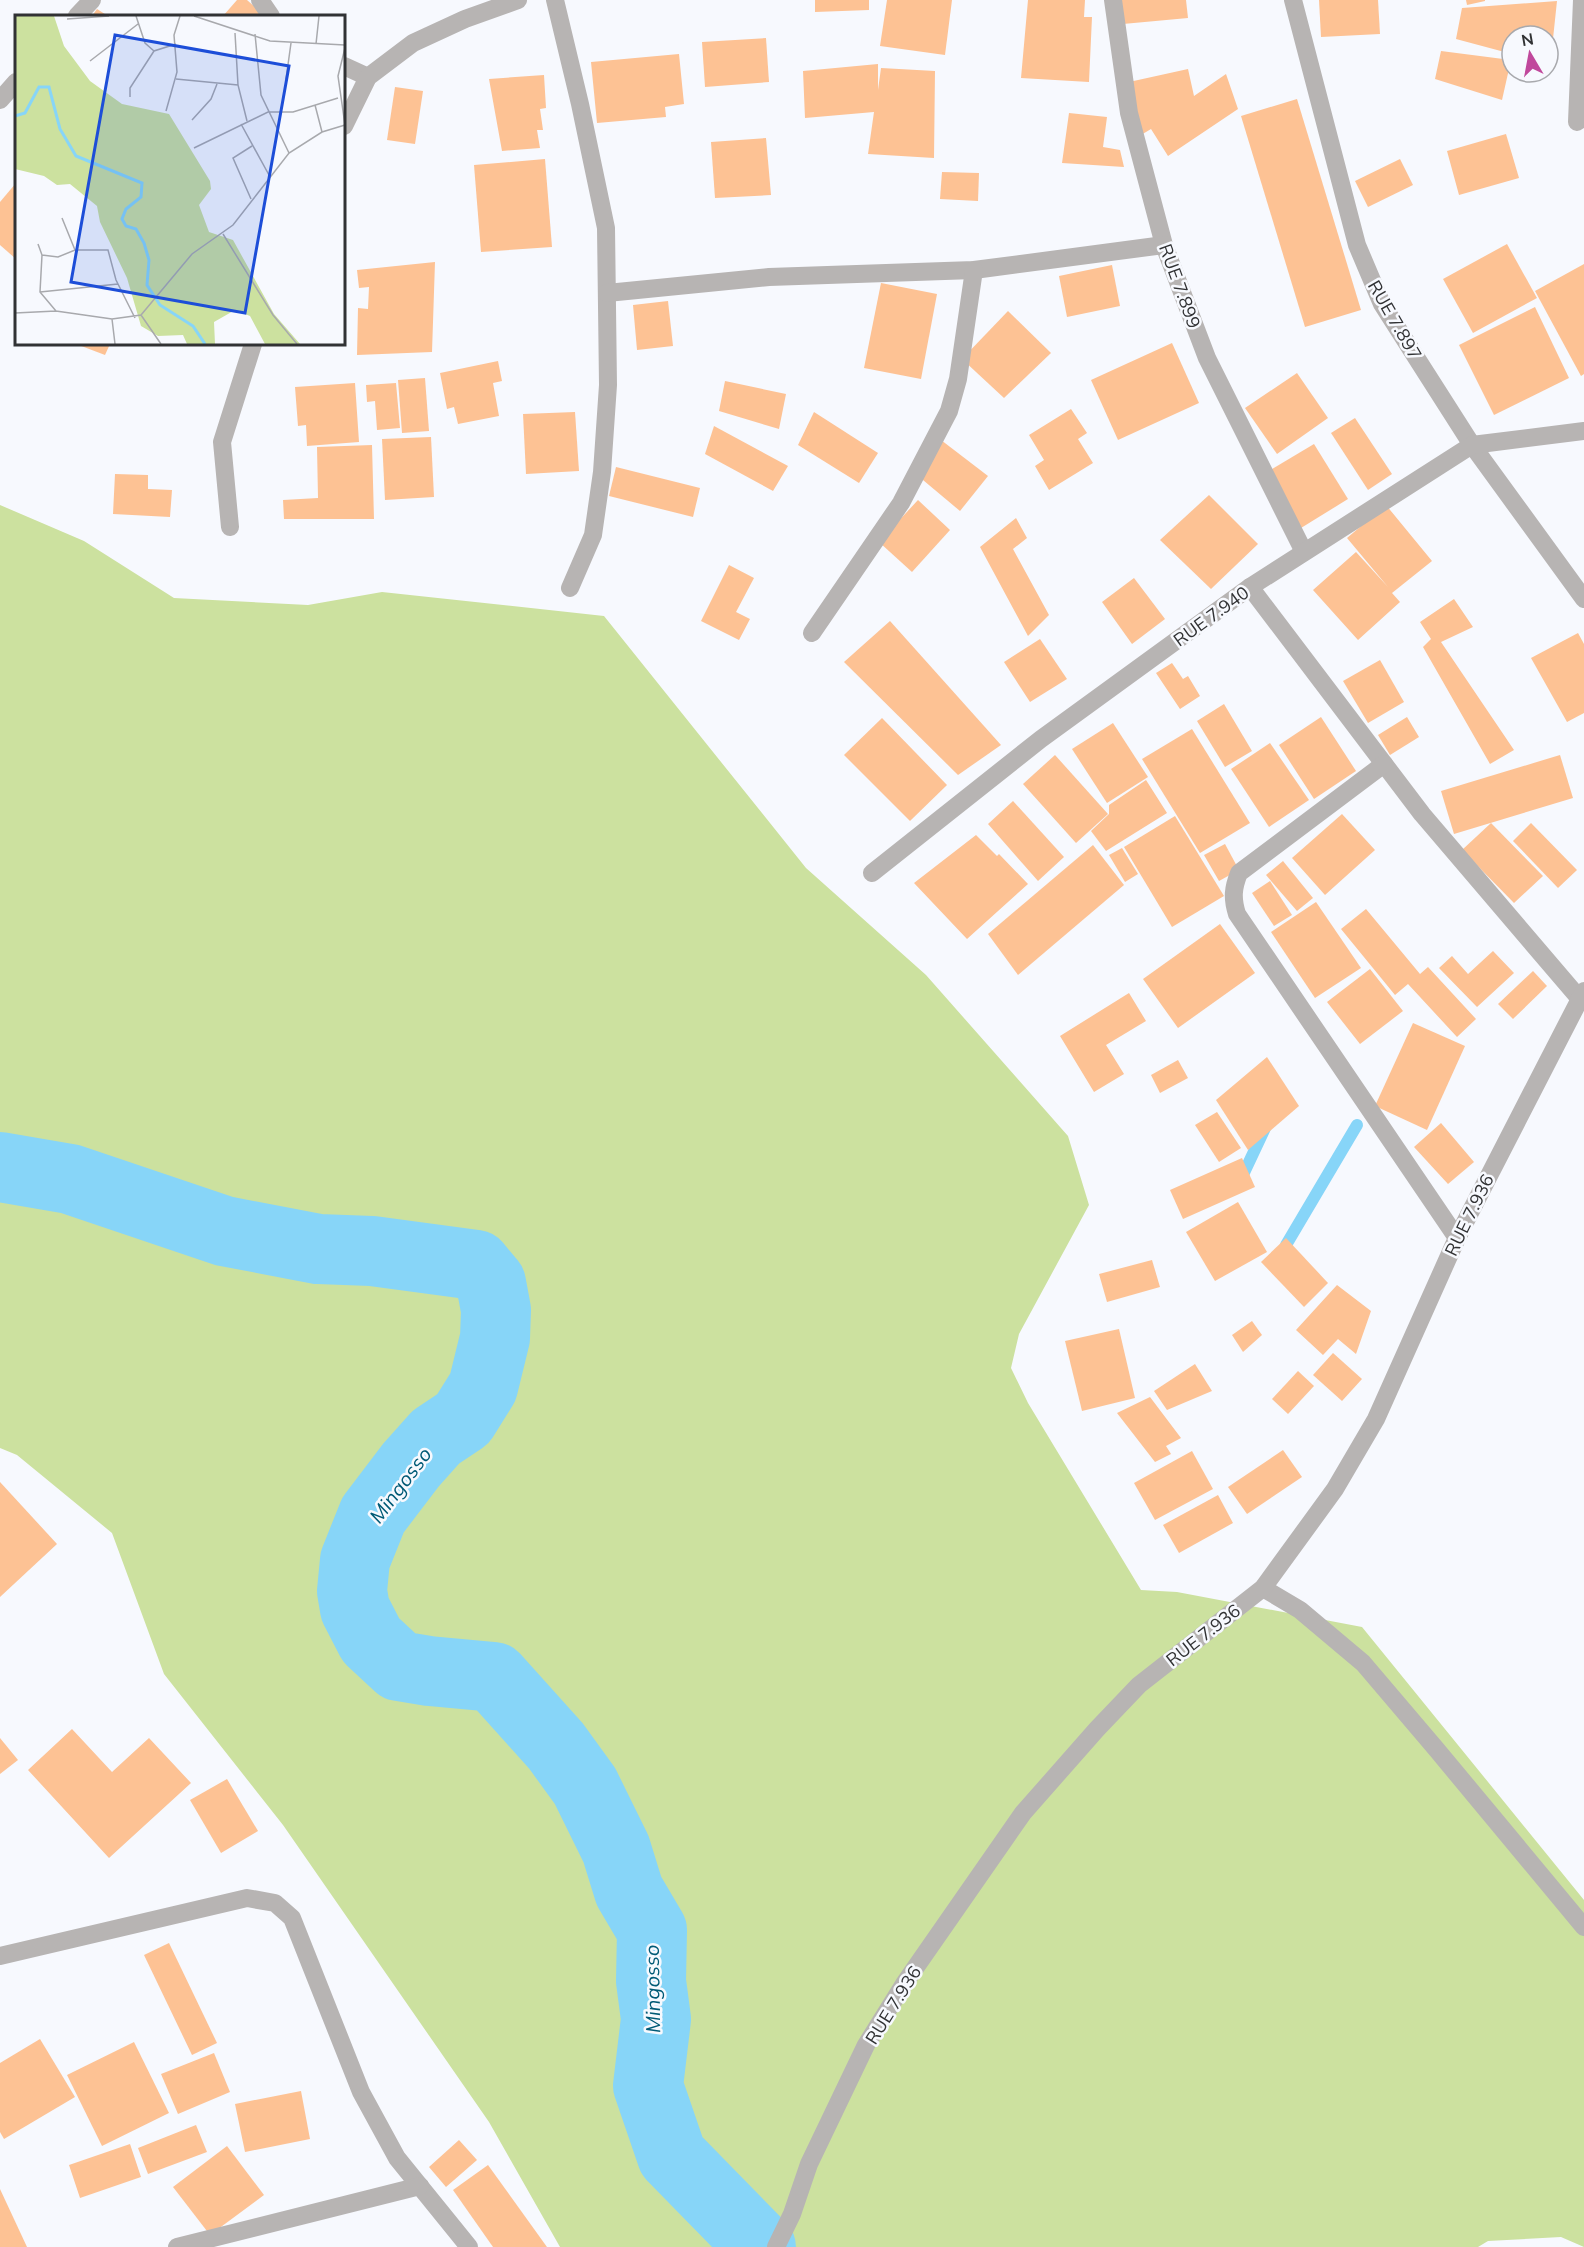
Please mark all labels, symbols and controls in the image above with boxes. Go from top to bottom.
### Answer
inset map [15,15,345,345]
north arrow [1500,24,1560,84]
text: N [1520,28,1535,50]
street label: RUE 7.899 [1154,241,1206,331]
street label: RUE 7.897 [1363,276,1427,364]
street label: RUE 7.940 [1169,581,1253,651]
street label: RUE 7.936 [1439,1170,1499,1260]
water label: Mingosso [363,1442,437,1528]
street label: RUE 7.936 [1161,1599,1245,1671]
water label: Mingosso [639,1945,665,2033]
street label: RUE 7.936 [860,1962,926,2048]

